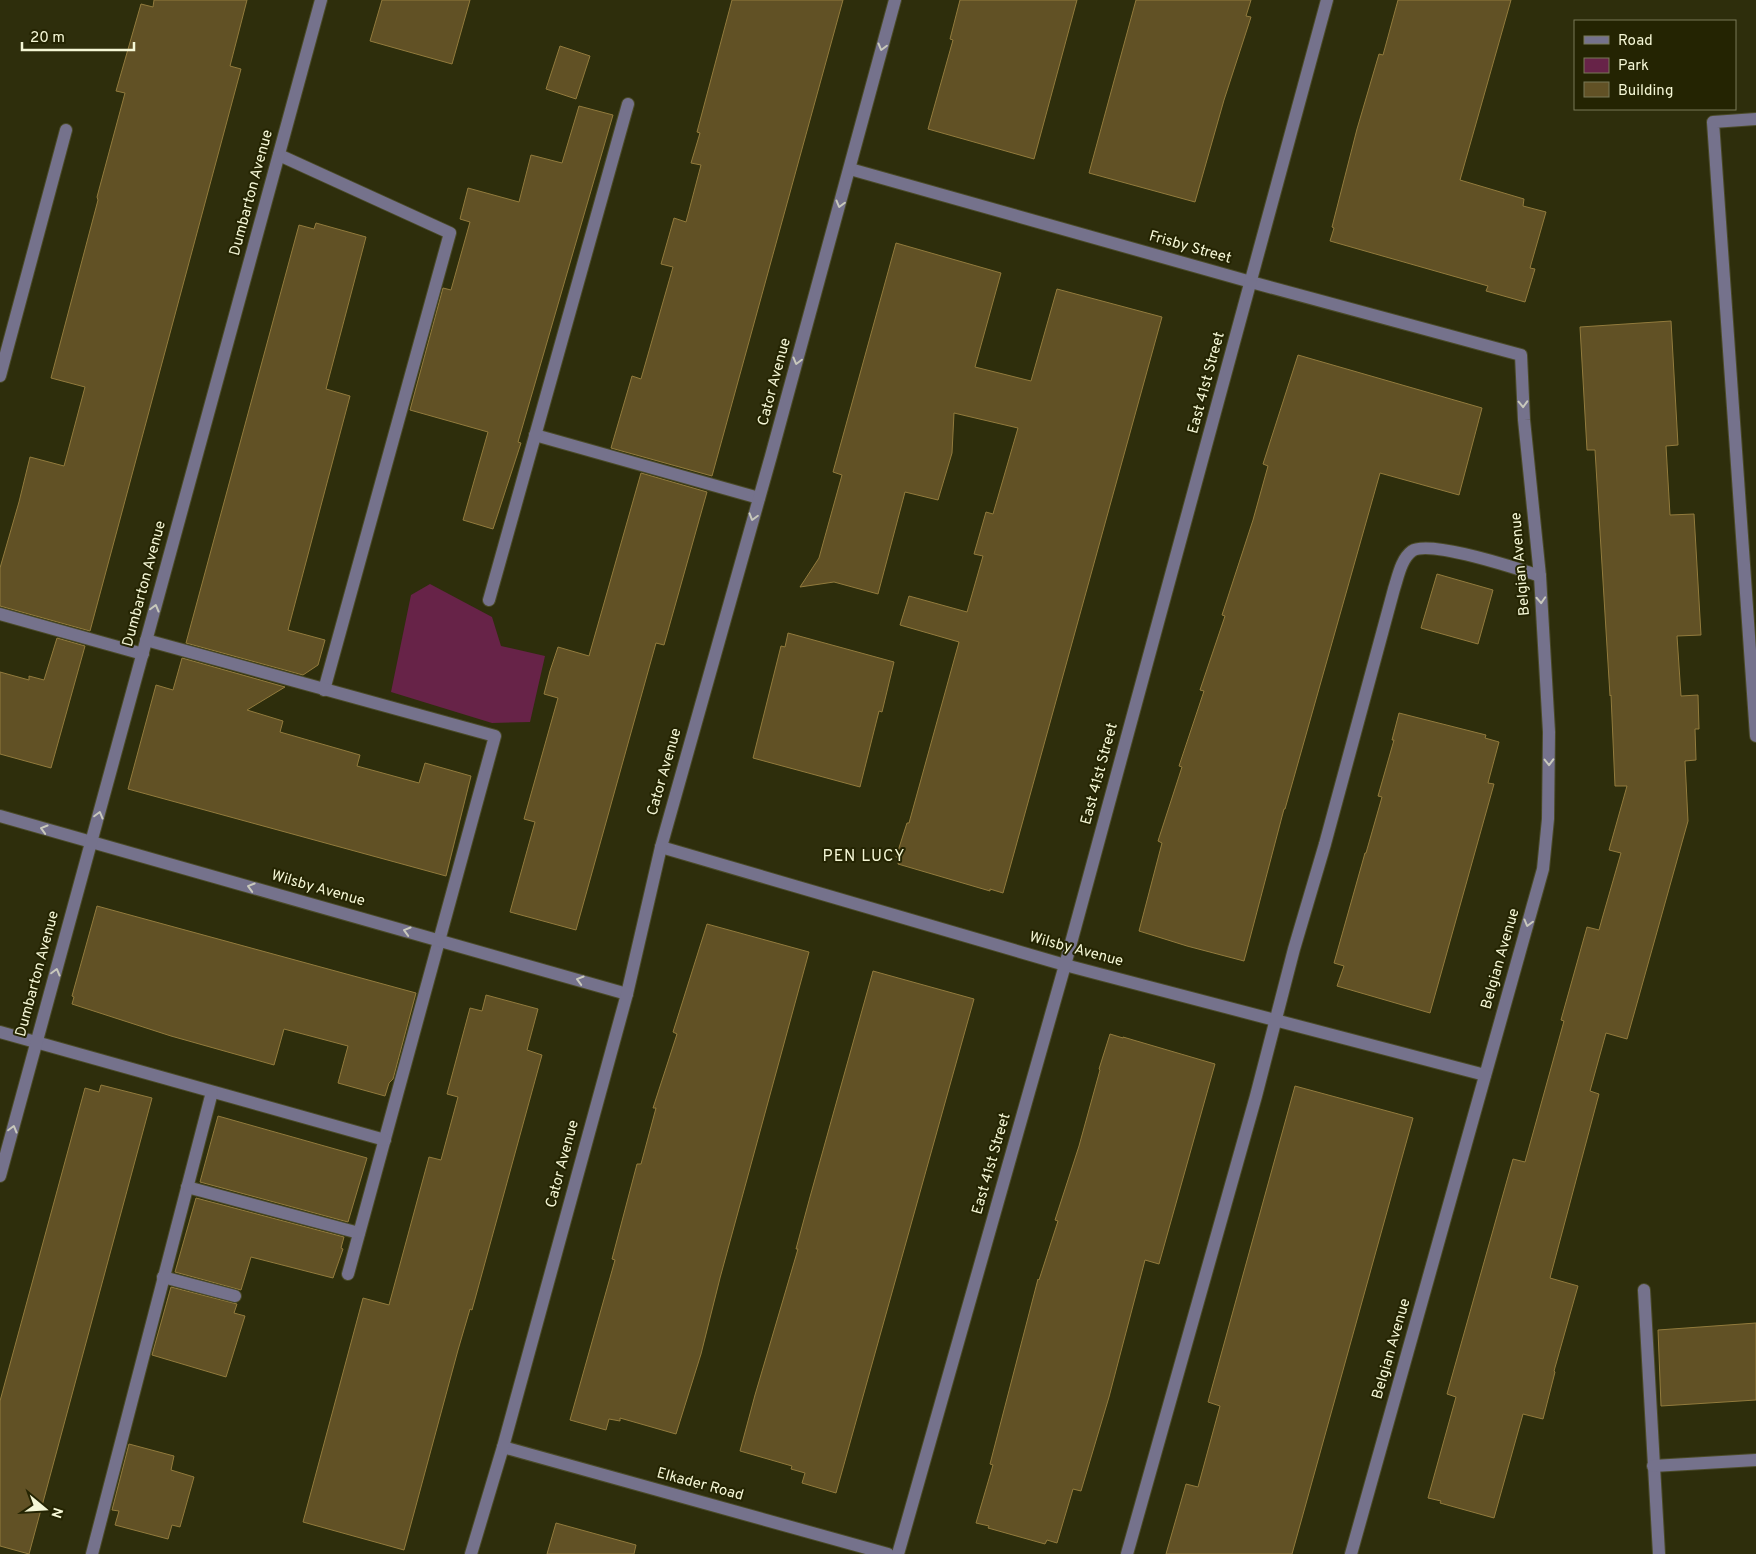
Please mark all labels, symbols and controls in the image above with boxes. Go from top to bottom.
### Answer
scale bar [22,20,135,52]
legend [1574,20,1736,110]
text: 20 m [30,29,65,48]
text: Road [1618,32,1653,51]
one-way arrow [877,43,888,52]
text: Park [1618,57,1649,76]
text: Building [1618,82,1673,101]
street label: Dumbarton Avenue [226,128,278,258]
one-way arrow [836,200,846,208]
street label: Frisby Street [1147,227,1233,269]
street label: East 41st Street [1184,330,1230,436]
street label: Cator Avenue [754,336,796,428]
one-way arrow [793,356,803,364]
one-way arrow [1518,400,1528,408]
street label: Belgian Avenue [1507,511,1535,617]
one-way arrow [749,513,759,521]
street label: Dumbarton Avenue [119,519,171,649]
one-way arrow [1536,596,1547,604]
one-way arrow [149,603,160,612]
street label: East 41st Street [1077,721,1123,827]
street label: Cator Avenue [643,726,687,818]
one-way arrow [1544,759,1554,767]
one-way arrow [93,812,103,820]
one-way arrow [40,824,48,834]
district label: PEN LUCY [823,847,905,867]
street label: Wilsby Avenue [269,867,367,911]
one-way arrow [247,883,255,893]
street label: Belgian Avenue [1478,906,1524,1012]
street label: Dumbarton Avenue [12,909,64,1039]
one-way arrow [1524,918,1534,926]
one-way arrow [403,927,412,937]
street label: Wilsby Avenue [1027,928,1125,972]
one-way arrow [50,968,60,977]
one-way arrow [577,976,585,986]
street label: East 41st Street [968,1111,1016,1217]
street label: Cator Avenue [542,1118,584,1210]
one-way arrow [7,1124,18,1133]
street label: Belgian Avenue [1369,1296,1415,1402]
street label: Elkader Road [654,1464,746,1506]
north arrow [20,1484,70,1534]
text: N [46,1505,66,1520]

